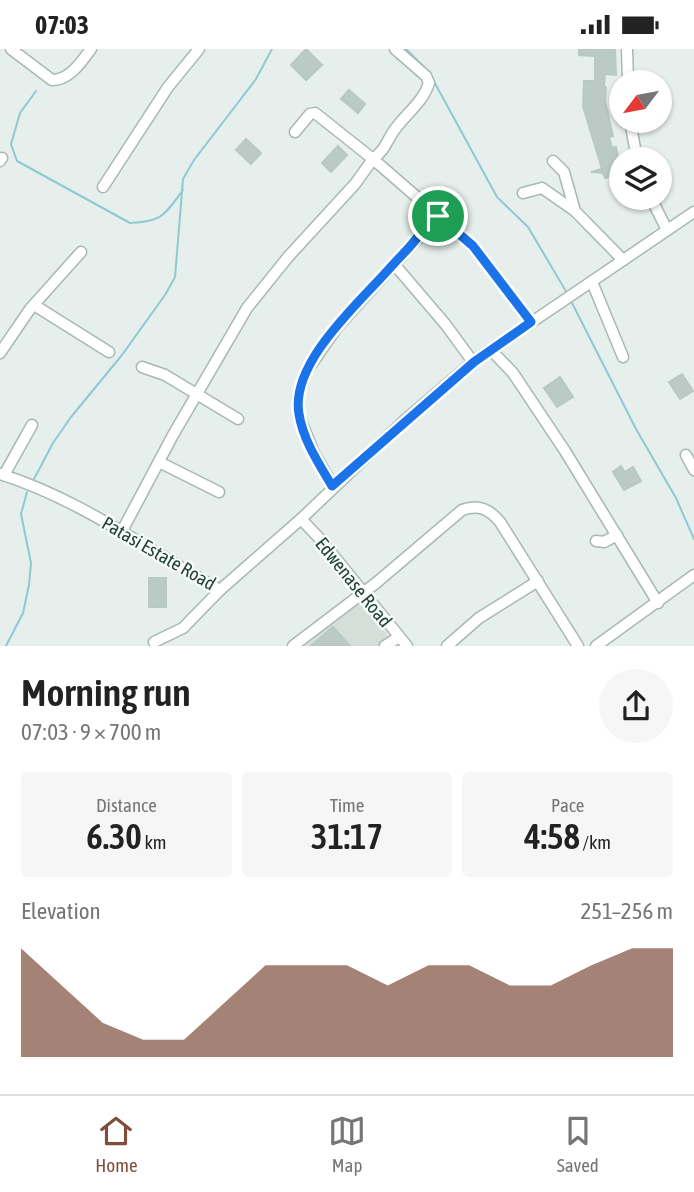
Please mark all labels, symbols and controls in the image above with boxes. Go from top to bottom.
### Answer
text: 07:03 [35,10,89,40]
north arrow [609,70,672,133]
map controls [609,70,672,210]
button: layers [609,147,672,210]
pin [408,186,468,246]
icon: arrive [419,197,457,235]
street label: Patasi Estate Road [98,512,220,594]
street label: Edwenase Road [311,533,397,631]
button: share [599,669,673,743]
text: Morning run [21,671,191,714]
text: 07:03 · 9 × 700 m [21,719,161,745]
text: Distance [96,794,157,816]
text: Time [330,794,364,816]
text: Pace [551,794,584,816]
text: 6.30 [86,816,142,856]
text: 31:17 [311,816,383,856]
text: 4:58 [524,816,580,856]
text: km [142,831,166,853]
text: /km [580,831,611,853]
text: Elevation [21,898,101,924]
text: 251–256 m [580,898,673,924]
tab: Home [95,1112,138,1176]
tab: Map [328,1112,366,1176]
tab: Saved [557,1112,599,1176]

